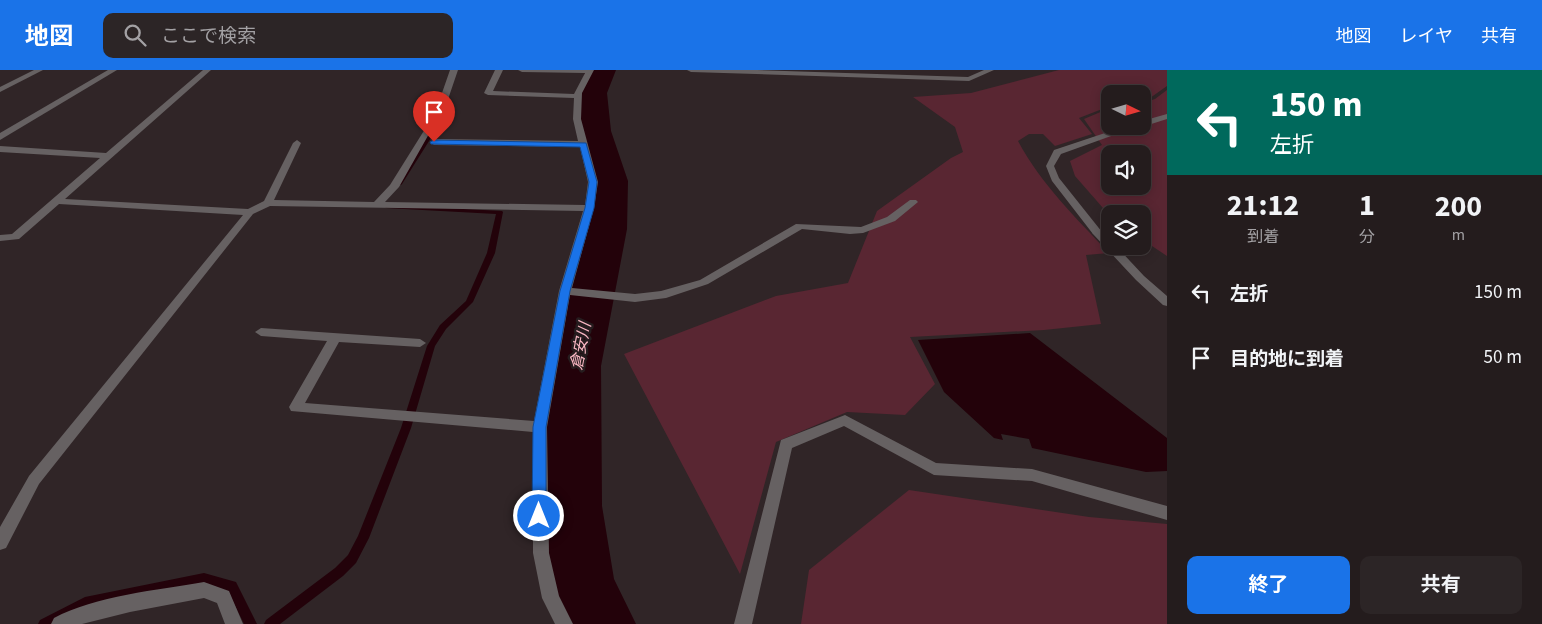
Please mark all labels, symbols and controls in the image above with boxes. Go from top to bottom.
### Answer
search box [103,13,453,58]
text: 地図 [25,19,73,54]
icon: search [121,21,149,49]
text: ここで検索 [161,23,256,50]
text: 地図 [1336,24,1372,49]
text: レイヤ [1400,24,1453,49]
text: 共有 [1481,24,1517,49]
text: 150 m [1270,80,1362,130]
north arrow [1101,85,1151,135]
map controls [1101,85,1151,255]
icon: left [1187,90,1252,155]
pin [413,91,455,142]
icon: arrive [420,98,448,126]
text: 左折 [1270,129,1314,161]
button: sound [1101,145,1151,195]
text: 21:12 [1227,184,1299,227]
text: 1 [1359,184,1375,227]
text: 200 [1435,185,1482,228]
button: layers [1101,205,1151,255]
text: m [1452,224,1465,246]
text: 到着 [1247,226,1279,248]
text: 分 [1359,226,1375,248]
icon: left [1187,279,1215,307]
text: 150 m [1474,279,1522,306]
text: 左折 [1230,281,1268,308]
water label: 倉安川 [566,319,597,372]
icon: arrive [1187,344,1215,372]
text: 50 m [1484,344,1522,371]
text: 目的地に到着 [1230,346,1344,373]
position arrow [512,489,564,541]
button: 終了 [1187,556,1350,614]
button: 共有 [1360,556,1522,614]

